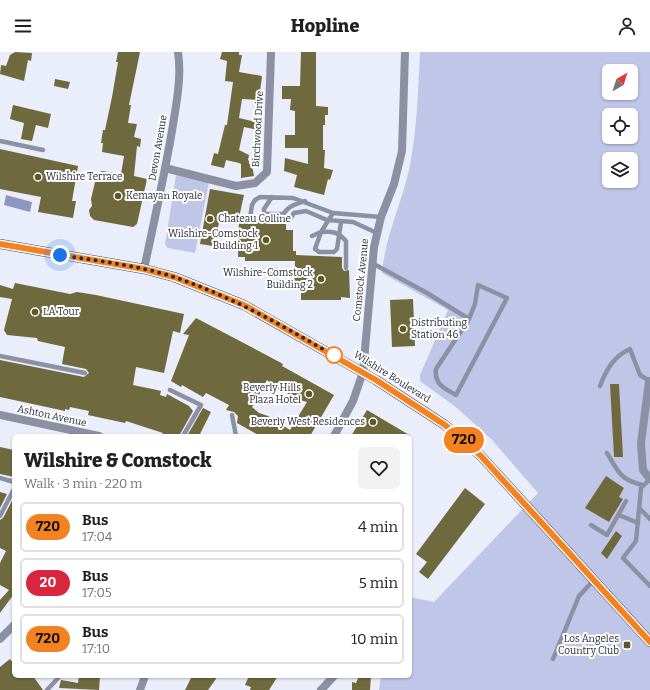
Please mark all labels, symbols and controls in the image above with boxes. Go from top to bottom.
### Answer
icon: menu [12,15,34,37]
text: Hopline [291,15,359,37]
icon: person [616,15,638,37]
north arrow [602,64,638,100]
map controls [602,64,638,188]
street label: Birchwood Drive [250,91,266,167]
button: locate [602,108,638,144]
street label: Devon Avenue [146,114,170,182]
button: layers [602,152,638,188]
place label: Wilshire Terrace [46,171,122,183]
marker: Wilshire Terrace [33,172,43,182]
place label: Kemayan Royale [126,190,203,202]
marker: Kemayan Royale [113,191,123,201]
place label: Chateau Colline [218,213,291,225]
marker: Chateau Colline [205,214,215,224]
place label: Wilshire-Comstock Building 1 [168,228,258,252]
marker: Wilshire-Comstock Building 1 [261,235,271,245]
street label: Comstock Avenue [351,238,371,322]
your location [50,245,70,265]
place label: Wilshire-Comstock Building 2 [223,267,313,291]
marker: Wilshire-Comstock Building 2 [316,274,326,284]
place label: LA Tour [43,306,80,318]
marker: LA Tour [30,307,40,317]
place label: Distributing Station 46 [411,317,468,341]
marker: Distributing Station 46 [398,324,408,334]
unlabelled marker [325,346,343,364]
street label: Wilshire Boulevard [351,348,433,406]
place label: Beverly Hills Plaza Hotel [243,382,301,406]
marker: Beverly Hills Plaza Hotel [304,389,314,399]
street label: Ashton Avenue [16,403,88,429]
place label: Beverly West Residences [251,416,365,428]
marker: Beverly West Residences [368,417,378,427]
line badge: 720 [441,427,487,453]
text: 720 [452,431,476,448]
button: heart [358,447,400,489]
text: Wilshire & Comstock [24,449,212,472]
text: Walk · 3 min · 220 m [24,476,142,491]
text: Bus [82,511,108,529]
text: 720 [36,518,60,535]
text: 4 min [358,518,398,536]
text: 17:04 [82,529,112,544]
text: Bus [82,567,108,585]
text: 20 [40,574,56,591]
text: 5 min [359,574,398,592]
text: 17:05 [82,585,112,600]
text: Bus [82,623,108,641]
text: 720 [36,630,60,647]
text: 10 min [351,630,398,648]
place label: Los Angeles Country Club [558,633,619,657]
marker: Los Angeles Country Club [622,640,632,650]
text: 17:10 [82,641,110,656]

